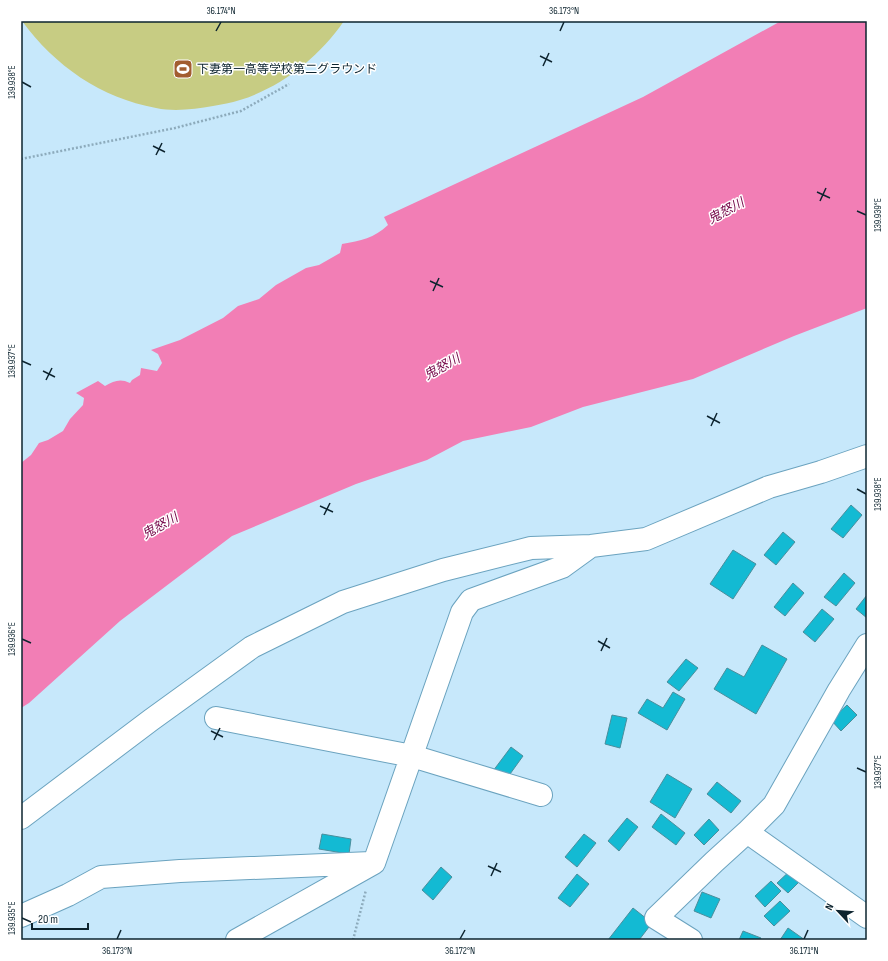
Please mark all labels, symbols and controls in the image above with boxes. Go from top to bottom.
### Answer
text: 36.174°N [206,5,236,17]
text: 36.173°N [549,5,579,17]
sports icon: 下妻第一高等学校第二グラウンド [172,58,194,80]
place label: 下妻第一高等学校第二グラウンド [197,62,377,77]
text: 139.938°E [6,65,18,99]
water label: 鬼怒川 [705,194,749,227]
text: 139.939°E [872,198,884,232]
text: 139.937°E [6,344,18,378]
water label: 鬼怒川 [421,350,465,383]
text: 139.938°E [872,477,884,511]
water label: 鬼怒川 [139,509,183,542]
text: 139.936°E [6,622,18,656]
text: 139.937°E [872,755,884,789]
north arrow [818,891,858,931]
text: 139.935°E [6,901,18,935]
text: N [822,901,837,912]
scale bar [32,905,88,931]
text: 20 m [38,912,58,927]
text: 36.173°N [102,945,132,957]
text: 36.172°N [445,945,475,957]
text: 36.171°N [790,945,818,957]

